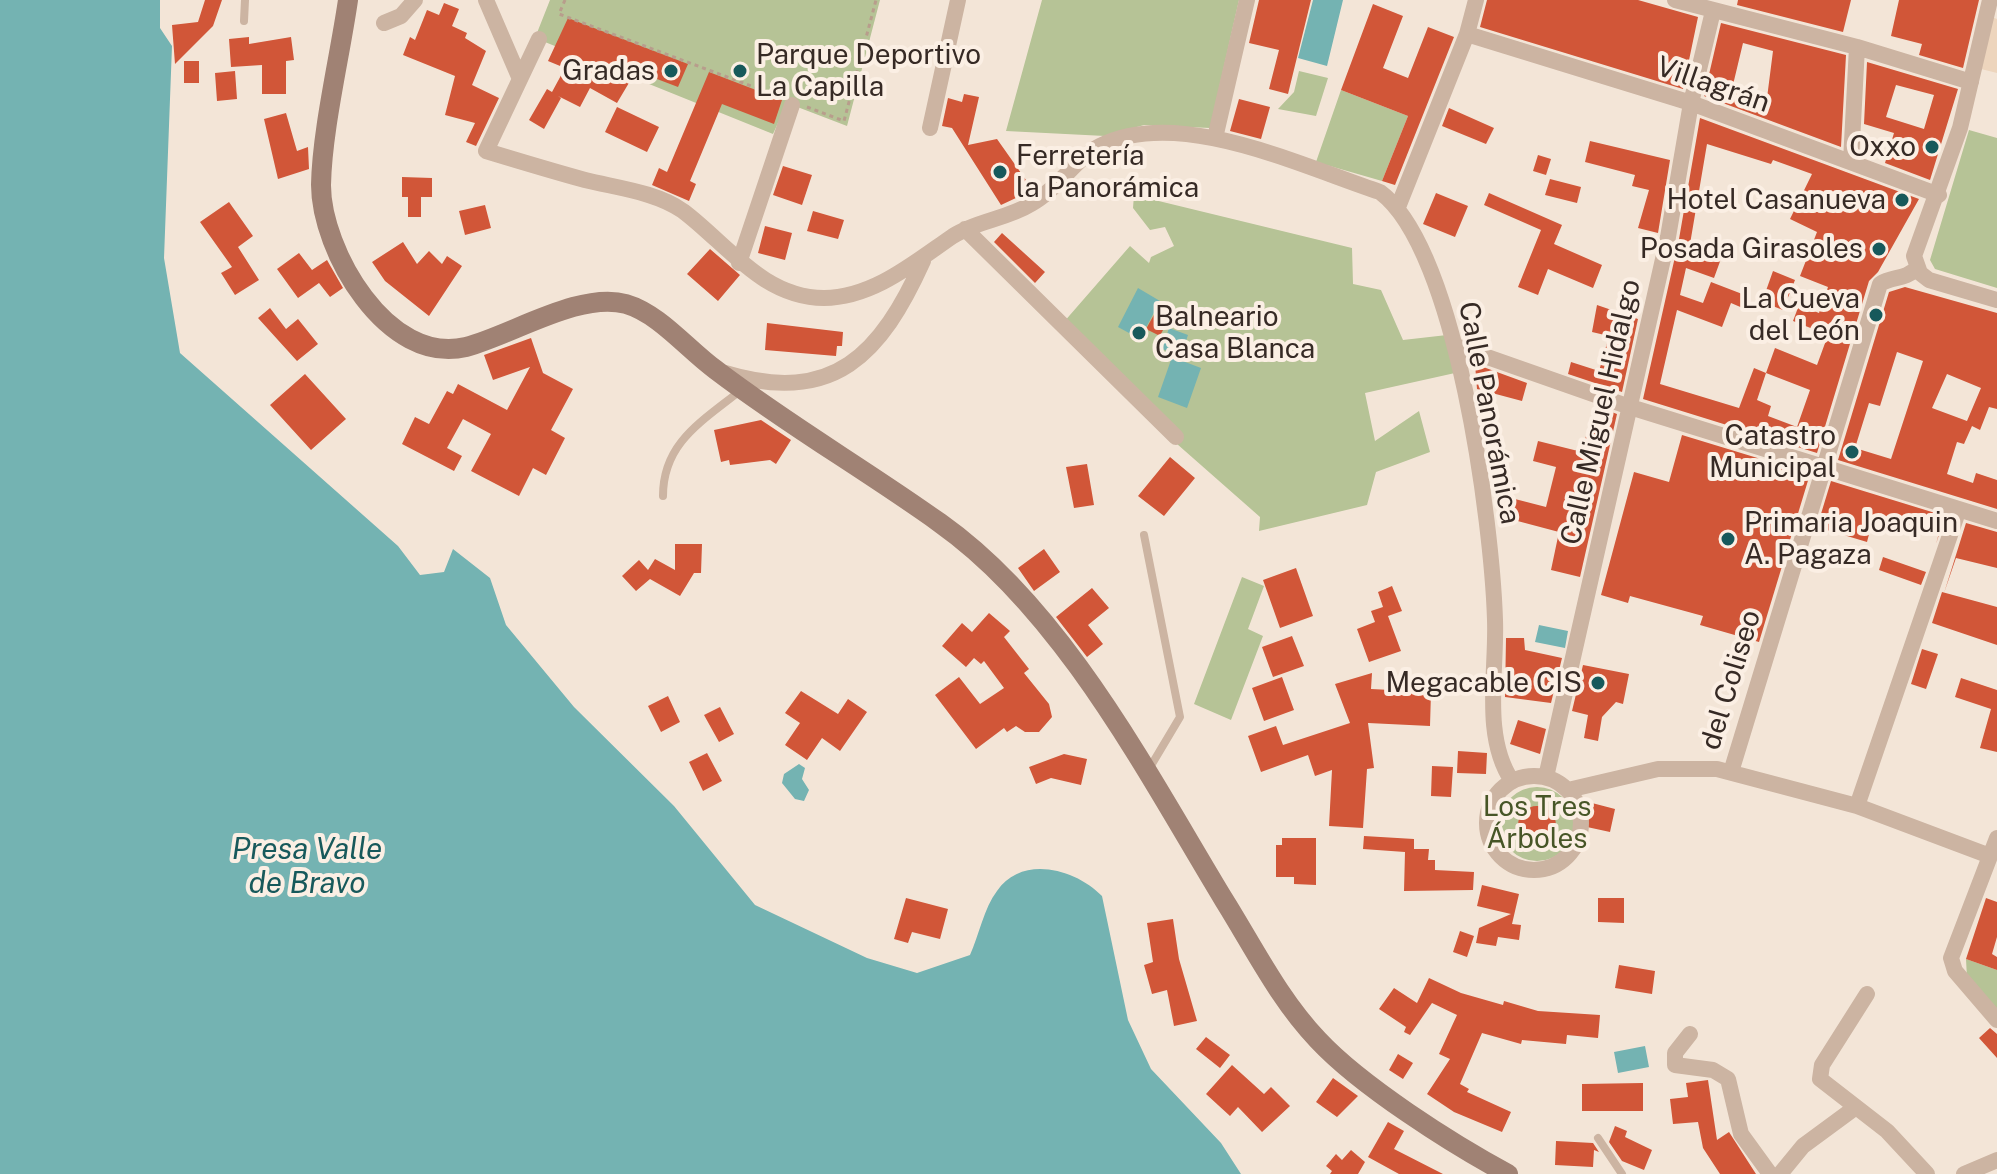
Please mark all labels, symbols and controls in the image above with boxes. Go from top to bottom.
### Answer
place label: Parque Deportivo La Capilla [756,38,981,104]
street label: Villagrán [1652,50,1774,120]
place label: Gradas [562,54,655,88]
marker: Gradas [662,62,680,80]
marker: Parque Deportivo La Capilla [731,62,749,80]
place label: Oxxo [1849,130,1916,164]
marker: Oxxo [1923,138,1941,156]
place label: Ferretería la Panorámica [1016,139,1199,205]
marker: Ferretería la Panorámica [991,163,1009,181]
place label: Hotel Casanueva [1666,183,1886,217]
marker: Hotel Casanueva [1893,191,1911,209]
place label: Posada Girasoles [1640,232,1863,266]
marker: Posada Girasoles [1870,240,1888,258]
street label: Calle Miguel Hidalgo [1554,276,1648,548]
place label: La Cueva del León [1742,282,1860,348]
street label: Calle Panorámica [1451,299,1527,527]
place label: Balneario Casa Blanca [1155,300,1315,366]
marker: La Cueva del León [1867,306,1885,324]
marker: Balneario Casa Blanca [1130,324,1148,342]
place label: Catastro Municipal [1709,419,1836,485]
marker: Catastro Municipal [1843,443,1861,461]
place label: Primaria Joaquin A. Pagaza [1744,506,1958,572]
marker: Primaria Joaquin A. Pagaza [1719,530,1737,548]
street label: del Coliseo [1694,606,1768,754]
place label: Megacable CIS [1386,666,1582,700]
marker: Megacable CIS [1589,674,1607,692]
park label: Los Tres Árboles [1483,790,1591,856]
water label: Presa Valle de Bravo [232,832,382,902]

